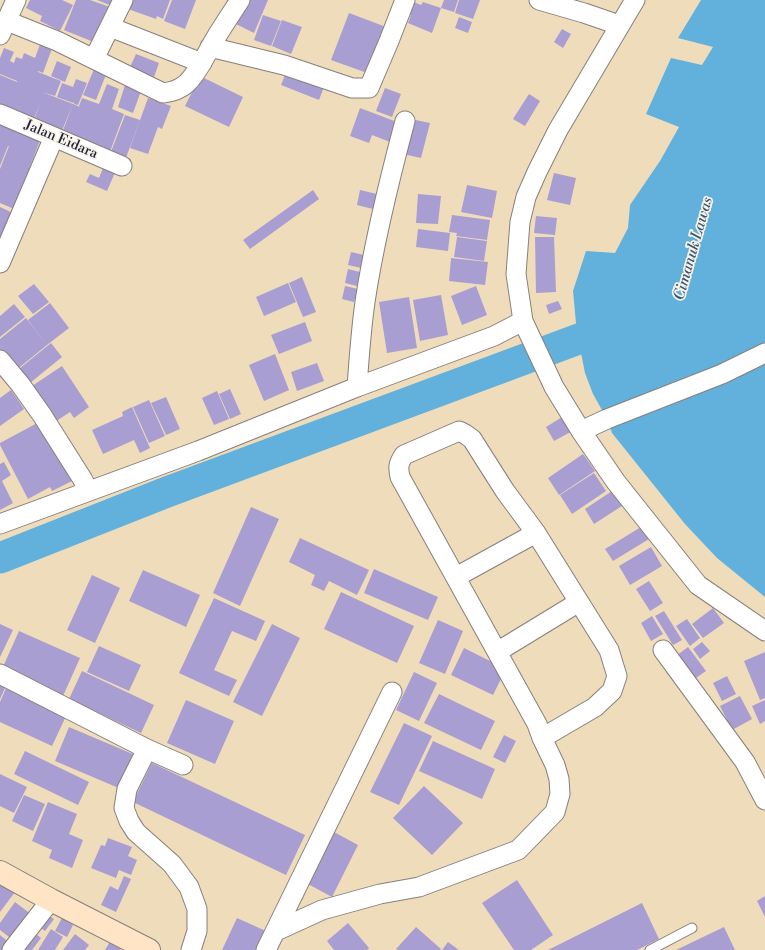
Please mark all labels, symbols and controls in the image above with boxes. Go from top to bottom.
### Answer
street label: Jalan Eidara [22,117,100,163]
water label: Cimanuk Lawas [671,195,717,303]

